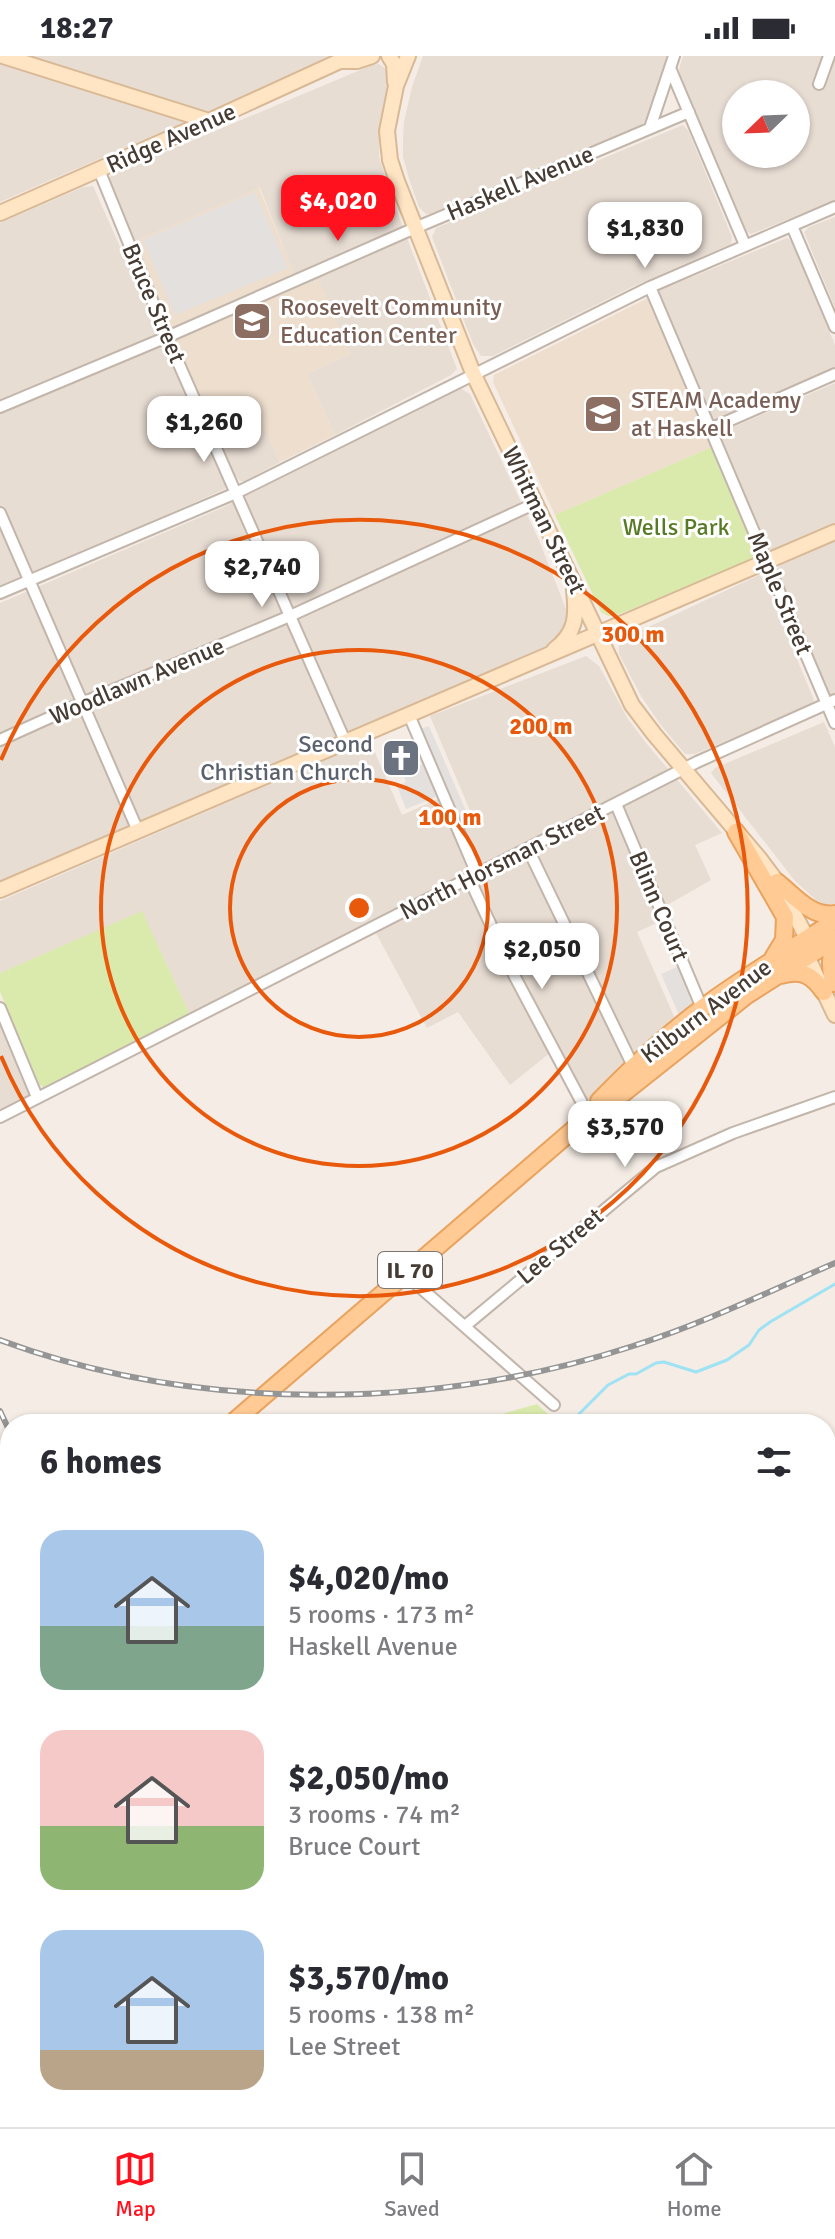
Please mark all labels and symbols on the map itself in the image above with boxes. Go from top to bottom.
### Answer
north arrow [722,80,810,168]
street label: Ridge Avenue [102,96,240,180]
street label: Haskell Avenue [442,139,598,227]
pin: $4,020 [273,175,403,243]
pin: $1,830 [580,202,710,270]
street label: Bruce Street [115,239,193,367]
place label: Roosevelt Community Education Center [280,292,502,350]
school or university icon: Roosevelt Community Education Center [231,300,273,342]
place label: STEAM Academy at Haskell [631,385,801,443]
school or university icon: STEAM Academy at Haskell [582,393,624,435]
pin: $1,260 [139,396,269,464]
street label: Whitman Street [495,441,593,599]
park label: Wells Park [622,512,730,542]
street label: Maple Street [741,527,819,659]
pin: $2,740 [197,541,327,609]
text: 300 m [601,619,665,649]
street label: Woodlawn Avenue [45,631,229,731]
text: 200 m [509,711,573,741]
place label: Second Christian Church [200,729,373,787]
church icon: Second Christian Church [380,737,422,779]
street label: North Horsman Street [395,798,609,926]
text: 100 m [418,802,482,832]
street label: Blinn Court [622,846,696,966]
centre of rings [345,894,373,922]
pin: $2,050 [477,923,607,991]
street label: Kilburn Avenue [635,952,777,1070]
pin: $3,570 [560,1101,690,1169]
street label: Lee Street [511,1201,609,1291]
road number: IL 70 [378,1252,442,1288]

